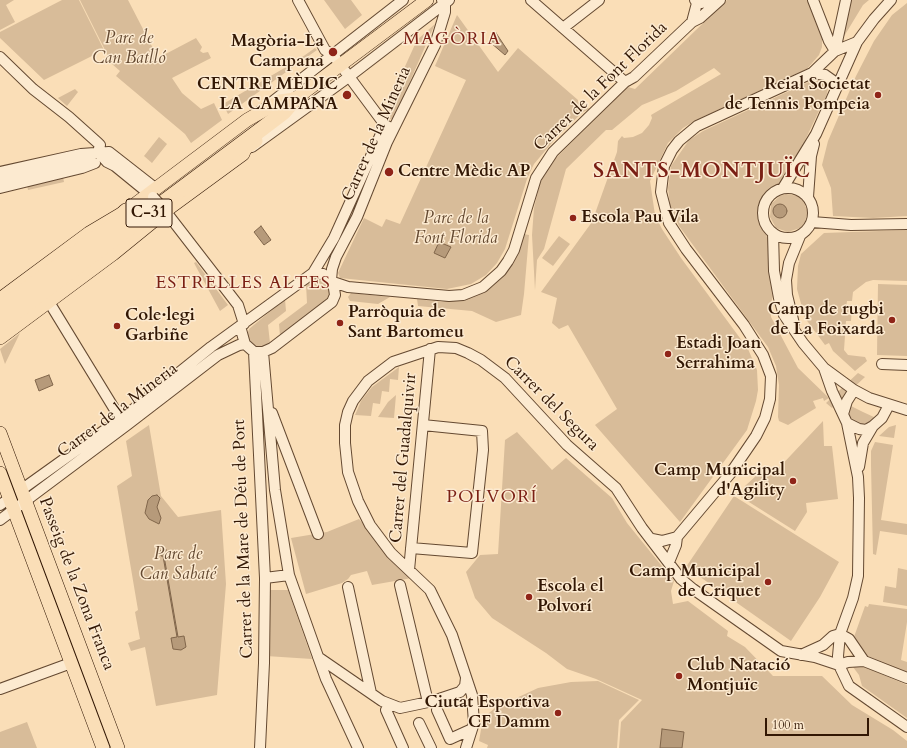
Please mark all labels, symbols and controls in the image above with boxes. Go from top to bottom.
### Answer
street label: Carrer de la Font Florida [530,18,672,156]
park label: Parc de Can Batlló [92,29,166,69]
district label: MAGÒRIA [403,29,501,51]
place label: Magòria-La Campana [231,32,324,72]
marker: Magòria-La Campana [327,46,339,58]
street label: Carrer de la Mineria [338,63,416,205]
place label: CENTRE MÈDIC LA CAMPANA [197,75,338,115]
place label: Reial Societat de Tennis Pompeia [725,75,870,115]
marker: CENTRE MÈDIC LA CAMPANA [341,89,353,101]
marker: Reial Societat de Tennis Pompeia [873,90,883,100]
district label: SANTS-MONTJUÏC [593,159,811,185]
place label: Centre Mèdic AP [398,162,530,182]
marker: Centre Mèdic AP [383,166,395,178]
road number: C-31 [126,199,172,227]
place label: Escola Pau Vila [581,208,699,228]
park label: Parc de la Font Florida [414,209,498,249]
marker: Escola Pau Vila [568,213,578,223]
district label: ESTRELLES ALTES [155,273,331,295]
place label: Camp de rugbi de La Foixarda [768,300,884,340]
place label: Parròquia de Sant Bartomeu [348,303,464,343]
place label: Cole·legi Garbiñe [125,306,195,346]
marker: Camp de rugbi de La Foixarda [887,315,897,325]
marker: Parròquia de Sant Bartomeu [335,318,345,328]
marker: Cole·legi Garbiñe [112,321,122,331]
place label: Estadi Joan Serrahima [676,334,761,374]
marker: Estadi Joan Serrahima [663,349,673,359]
street label: Carrer del Segura [499,352,603,456]
street label: Carrer de la Mineria [54,359,182,463]
street label: Carrer del Guadalquivir [386,372,422,544]
street label: Carrer de la Mare de Déu de Port [230,419,258,659]
place label: Camp Municipal d'Agility [654,461,785,501]
marker: Camp Municipal d'Agility [788,476,798,486]
district label: POLVORÍ [446,487,538,509]
street label: Passeig de la Zona Franca [34,495,118,673]
park label: Parc de Can Sabaté [140,545,216,585]
place label: Camp Municipal de Criquet [629,562,760,602]
place label: Escola el Polvorí [537,577,604,617]
marker: Camp Municipal de Criquet [763,577,773,587]
marker: Escola el Polvorí [524,592,534,602]
place label: Club Natació Montjuïc [687,656,791,696]
marker: Club Natació Montjuïc [674,671,684,681]
place label: Ciutat Esportiva CF Damm [424,693,550,733]
marker: Ciutat Esportiva CF Damm [553,708,563,718]
scale bar [767,710,871,736]
text: 100 m [772,717,804,733]

